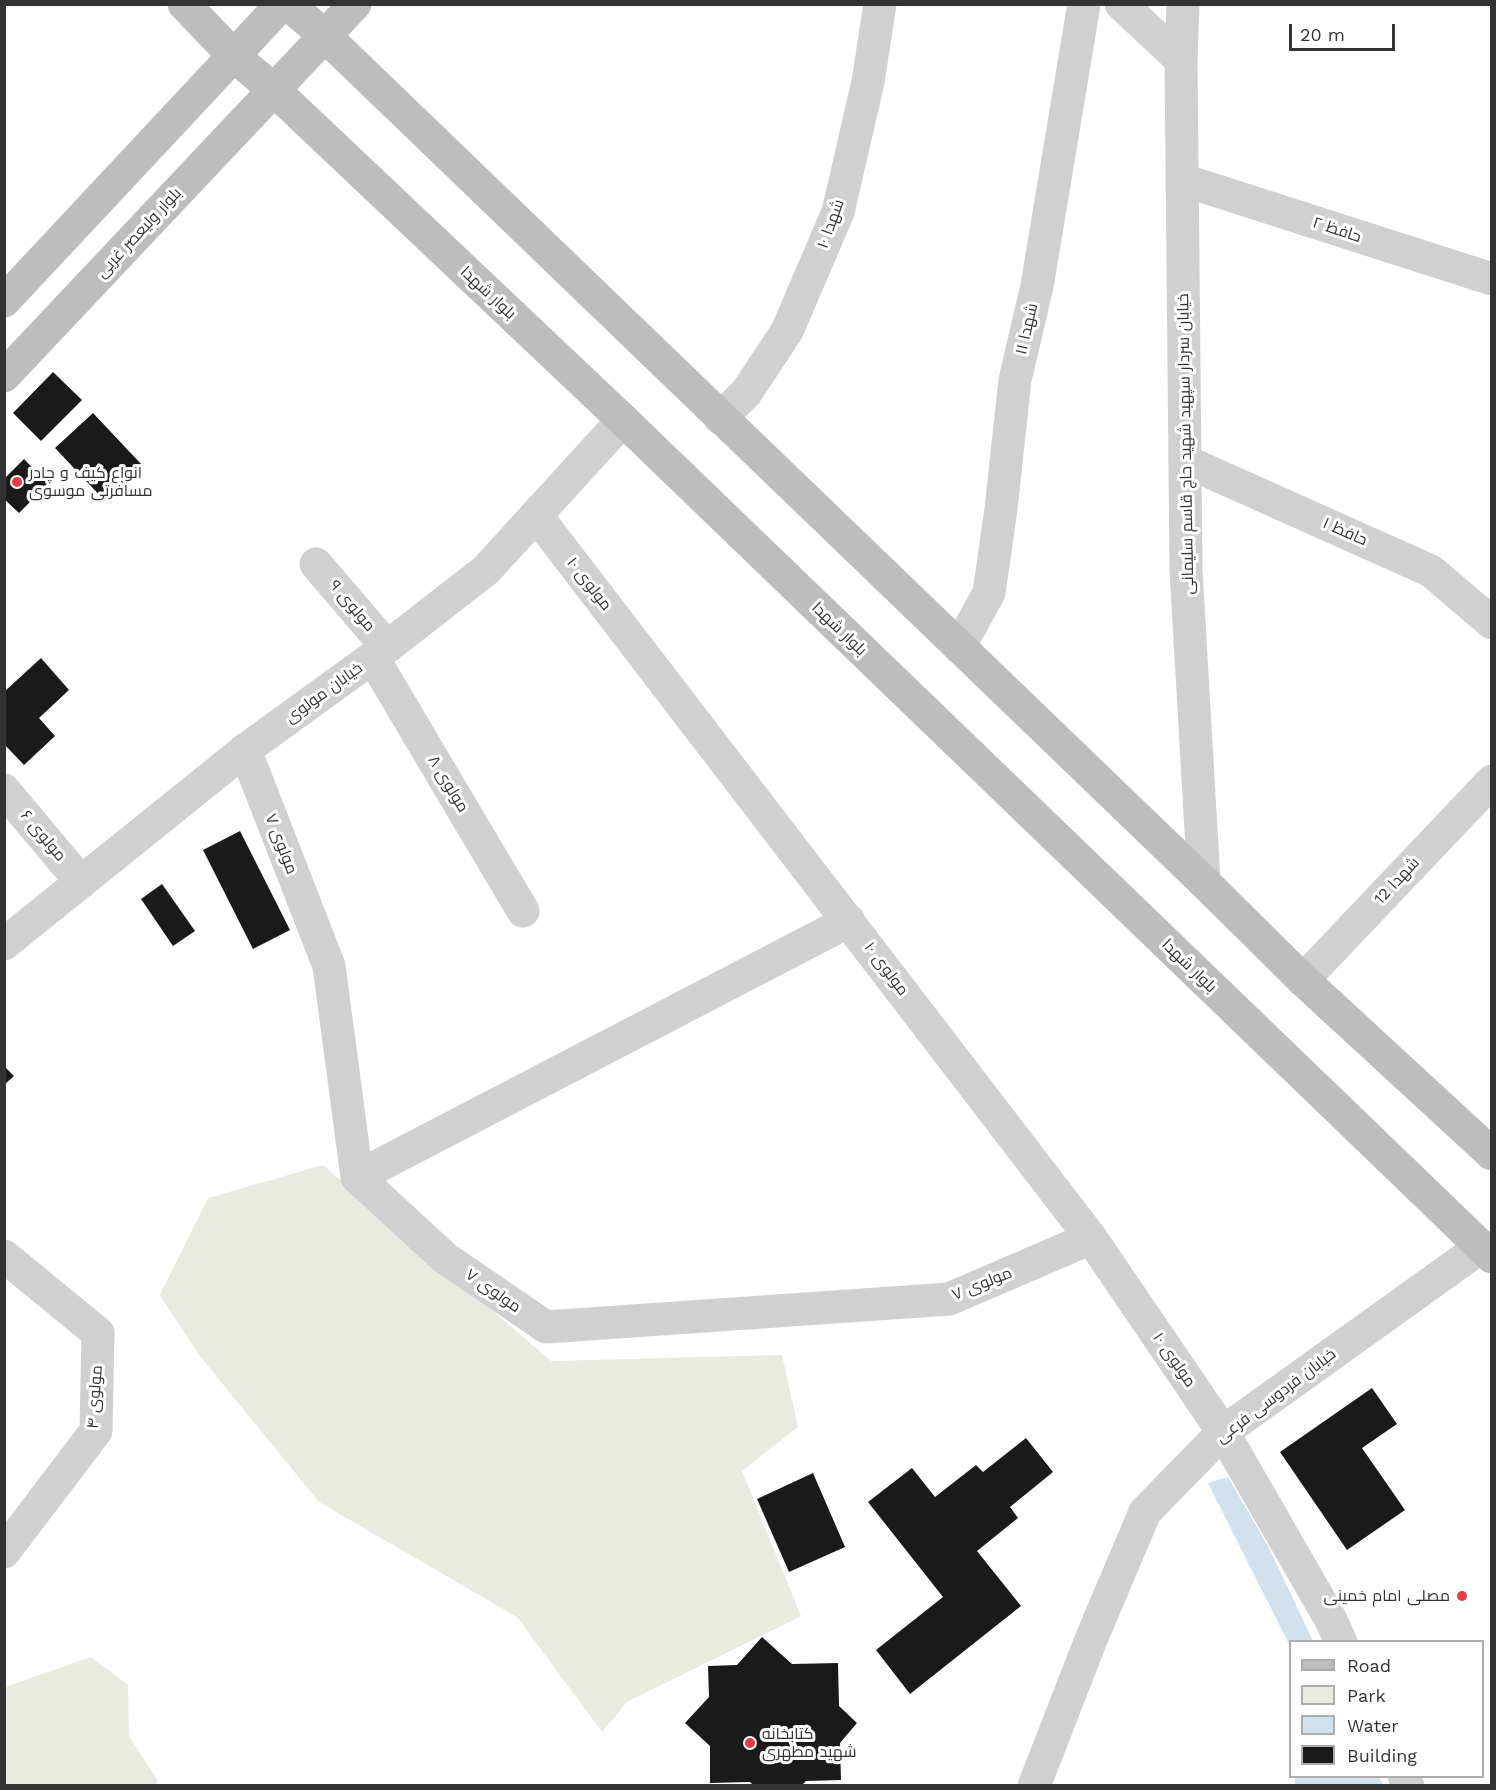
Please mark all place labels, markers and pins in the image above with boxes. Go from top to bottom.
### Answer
place label: انواع کیف و چادر مسافرتی موسوی [29,463,152,501]
marker: انواع کیف و چادر مسافرتی موسوی [10,475,24,489]
place label: مصلی امام خمینی [1324,1586,1450,1606]
marker: مصلی امام خمینی [1455,1589,1469,1603]
place label: کتابخانه شهید مطهری [762,1724,856,1762]
marker: کتابخانه شهید مطهری [743,1736,757,1750]

